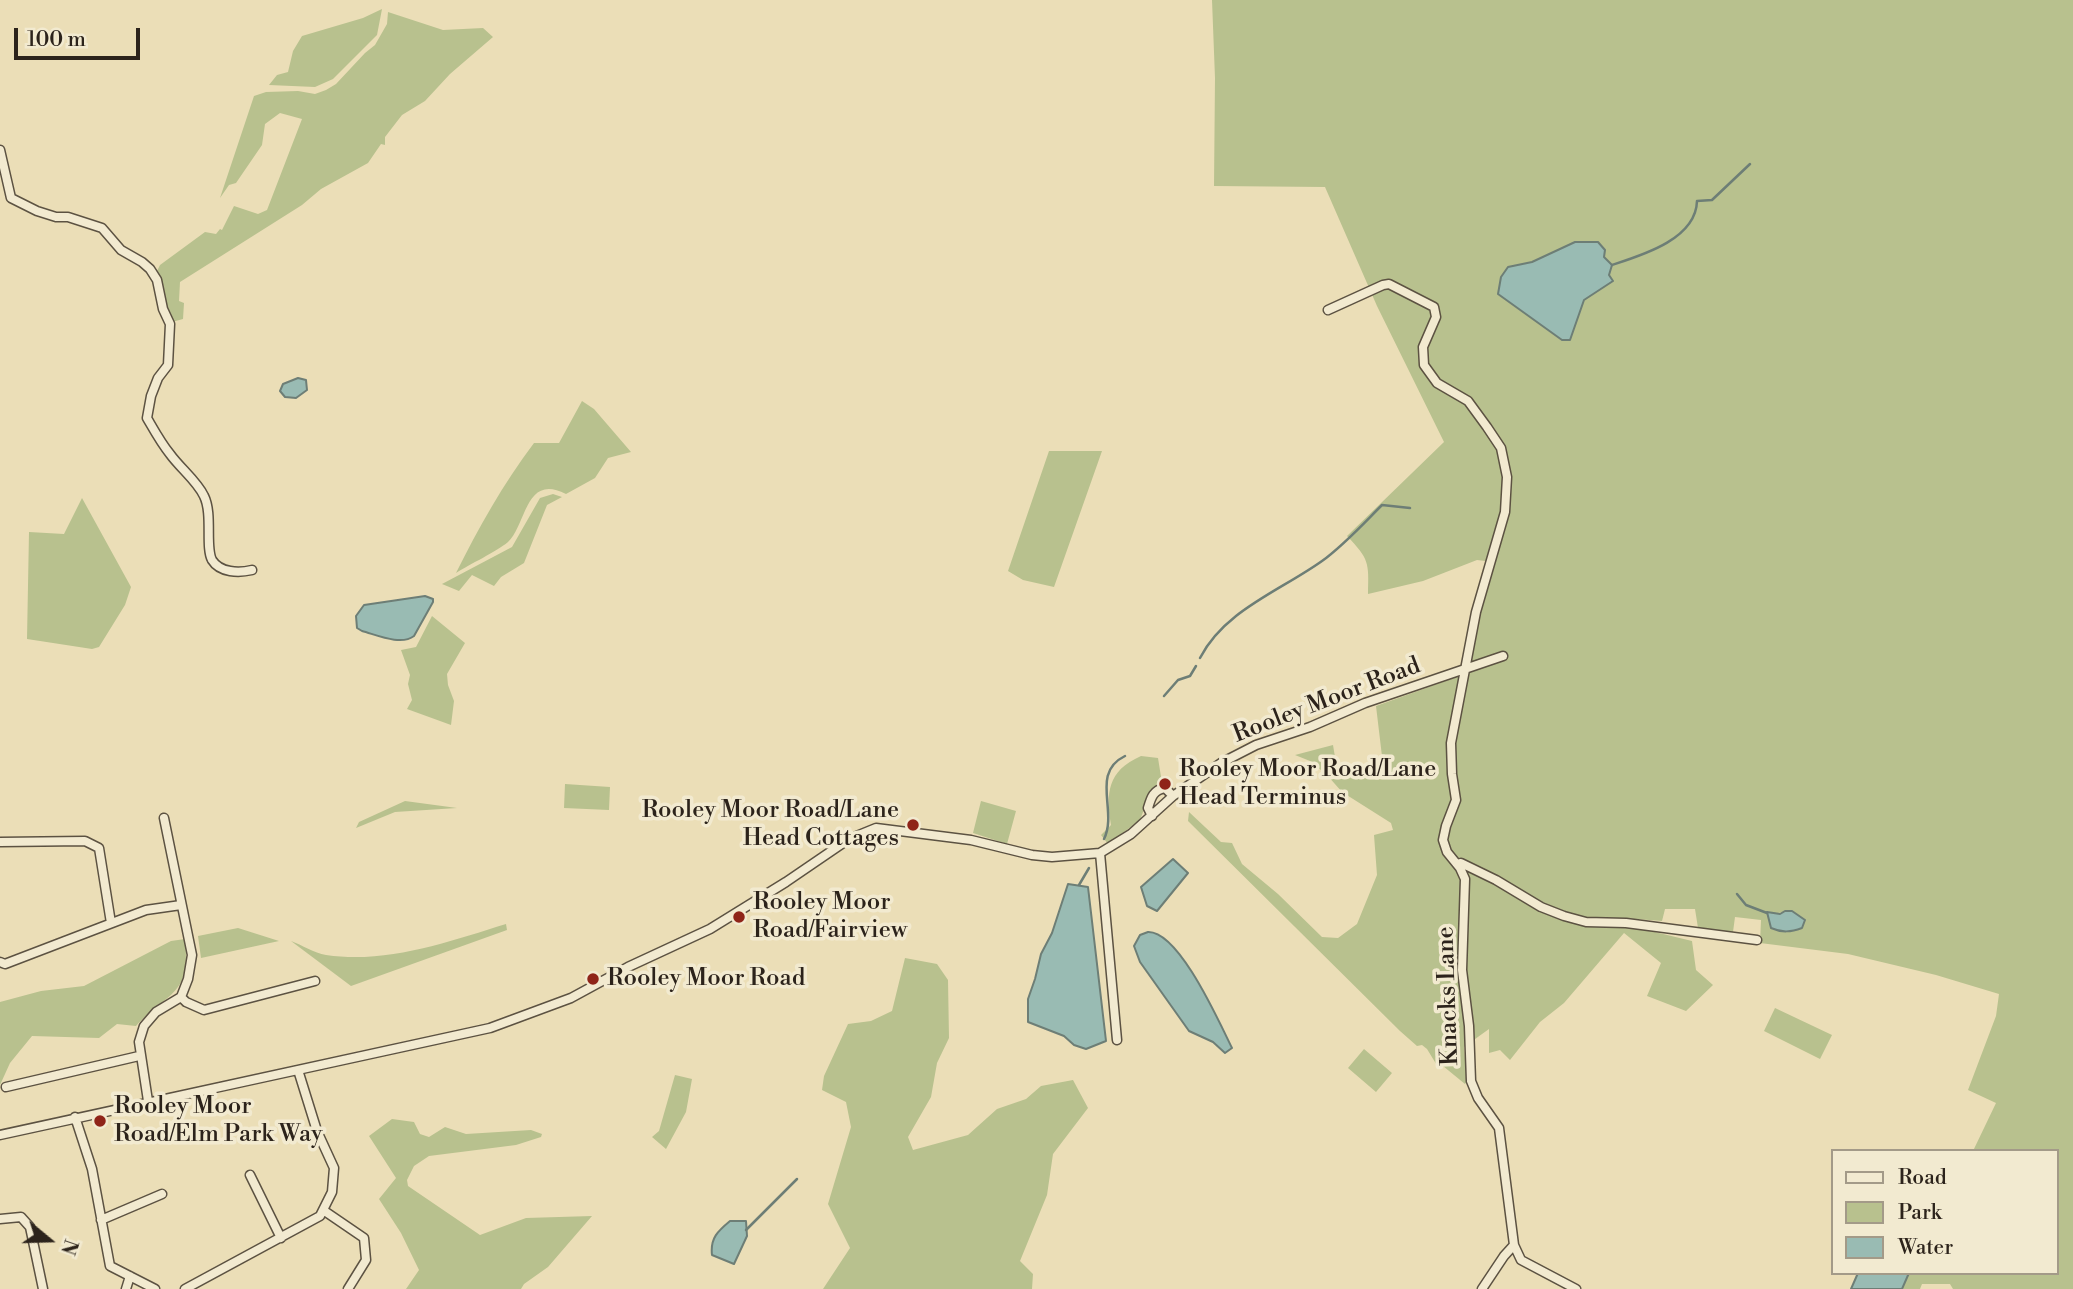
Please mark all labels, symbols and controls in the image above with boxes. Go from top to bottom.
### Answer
scale bar [18,14,144,58]
text: 100 m [27,27,86,53]
street label: Rooley Moor Road [1229,652,1425,750]
place label: Rooley Moor Road/Lane Head Terminus [1179,756,1436,812]
marker: Rooley Moor Road/Lane Head Terminus [1157,776,1173,792]
place label: Rooley Moor Road/Lane Head Cottages [642,797,899,853]
marker: Rooley Moor Road/Lane Head Cottages [905,817,921,833]
place label: Rooley Moor Road/Fairview [753,889,907,945]
marker: Rooley Moor Road/Fairview [731,909,747,925]
street label: Knacks Lane [1432,926,1466,1066]
place label: Rooley Moor Road [607,965,805,993]
marker: Rooley Moor Road [585,971,601,987]
place label: Rooley Moor Road/Elm Park Way [114,1093,323,1149]
marker: Rooley Moor Road/Elm Park Way [92,1113,108,1129]
legend [1832,1149,2059,1275]
text: Road [1898,1165,1947,1191]
text: Park [1898,1200,1942,1226]
north arrow [14,1205,84,1275]
text: Water [1898,1235,1953,1261]
text: N [55,1236,83,1258]

